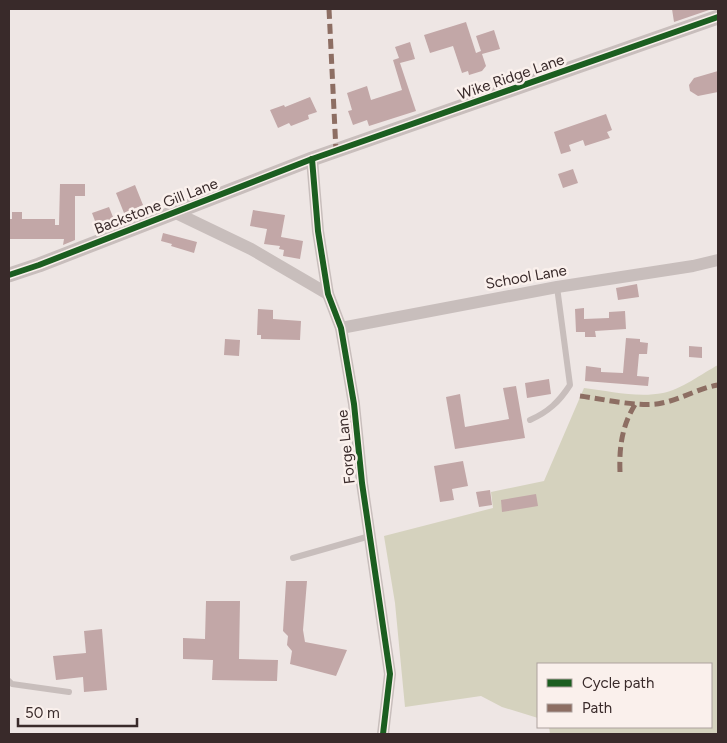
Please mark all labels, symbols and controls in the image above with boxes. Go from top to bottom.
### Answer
street label: Wike Ridge Lane [455,50,567,104]
street label: Backstone Gill Lane [92,174,220,238]
street label: School Lane [484,261,568,293]
street label: Forge Lane [333,409,359,485]
legend [537,663,712,728]
text: Cycle path [582,674,654,692]
scale bar [18,696,136,728]
text: Path [582,699,612,717]
text: 50 m [25,704,60,722]

